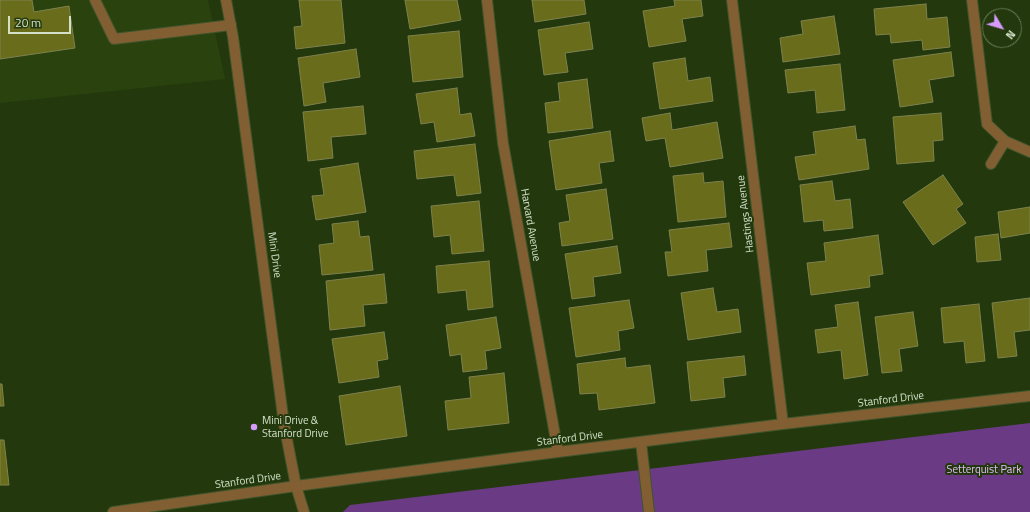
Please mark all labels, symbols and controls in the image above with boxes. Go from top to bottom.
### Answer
scale bar [10,8,73,34]
north arrow [982,8,1022,48]
text: 20 m [15,13,41,32]
text: N [1002,27,1019,43]
street label: Hastings Avenue [735,175,757,253]
street label: Harvard Avenue [517,188,543,262]
street label: Mini Drive [264,231,284,279]
street label: Stanford Drive [857,389,925,411]
place label: Mini Drive & Stanford Drive [262,414,328,440]
marker: Mini Drive & Stanford Drive [249,422,259,432]
street label: Stanford Drive [536,428,604,450]
park label: Setterquist Park [947,463,1021,477]
street label: Stanford Drive [214,470,282,492]

